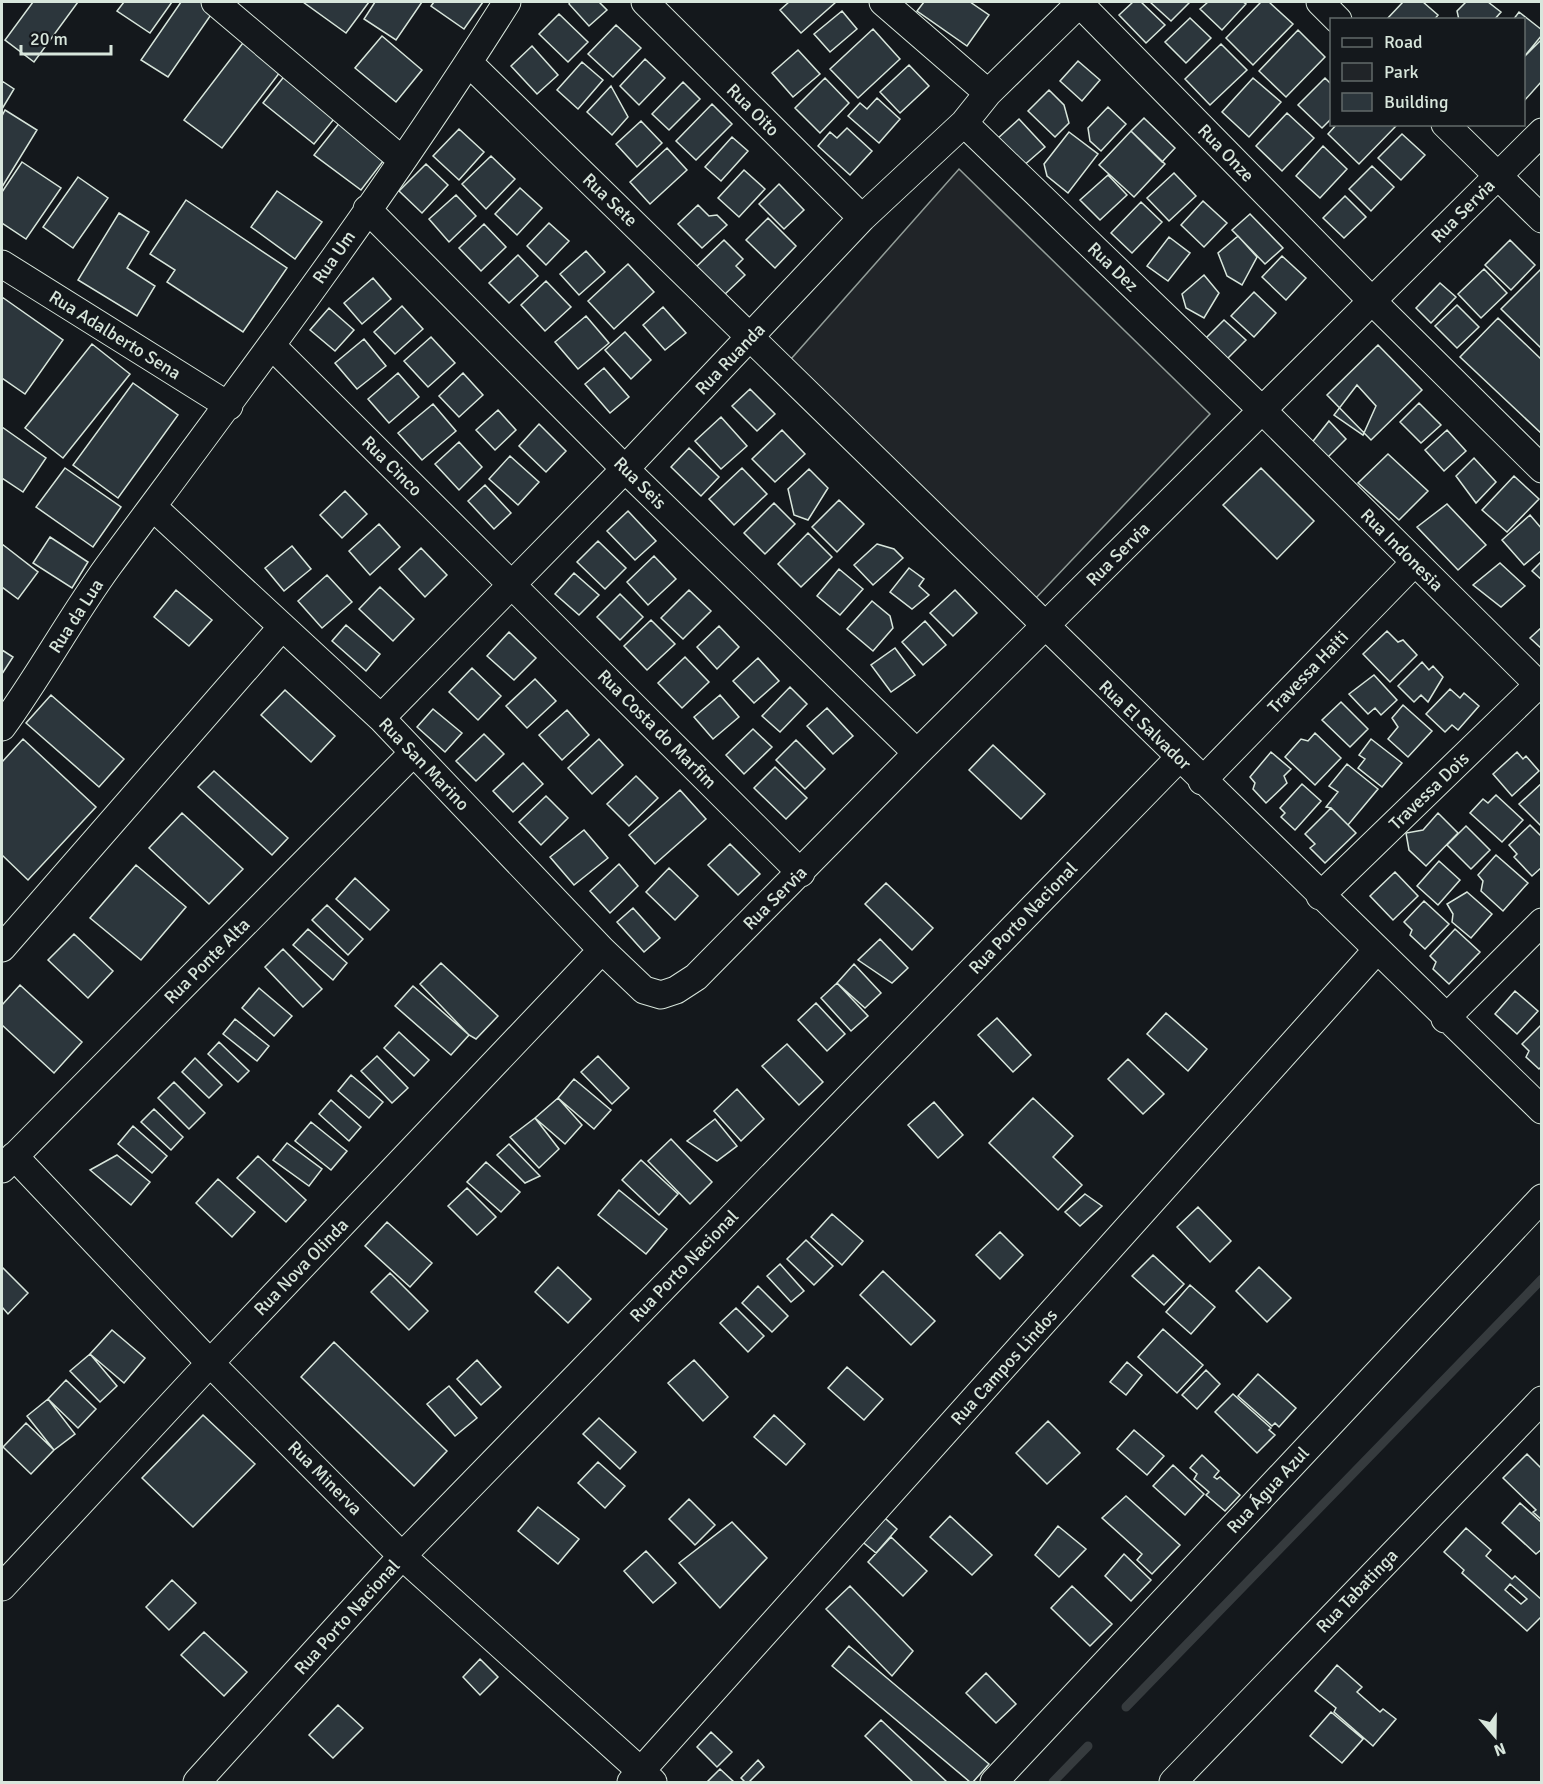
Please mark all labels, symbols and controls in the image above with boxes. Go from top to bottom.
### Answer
scale bar [21,18,111,56]
legend [1330,18,1525,126]
text: 20 m [30,28,68,50]
text: Road [1384,31,1423,53]
text: Park [1384,61,1419,83]
street label: Rua Oito [722,79,784,141]
text: Building [1384,91,1448,113]
street label: Rua Onze [1193,120,1259,186]
street label: Rua Sete [578,169,642,231]
street label: Rua Servia [1426,174,1500,248]
street label: Rua Um [308,226,360,288]
street label: Rua Dez [1083,238,1143,296]
street label: Rua Adalberto Sena [45,286,185,384]
street label: Rua Ruanda [690,319,770,399]
street label: Rua Cinco [357,431,427,501]
street label: Rua Seis [609,452,671,514]
street label: Rua Indonesia [1356,504,1448,596]
street label: Rua Servia [1081,517,1155,591]
street label: Rua da Lua [44,575,108,657]
street label: Travessa Haiti [1263,626,1353,718]
street label: Rua Costa do Marfim [593,665,721,793]
street label: Rua El Salvador [1094,675,1196,775]
street label: Rua San Marino [374,713,474,815]
street label: Travessa Dois [1384,747,1474,835]
street label: Rua Porto Nacional [964,857,1082,979]
street label: Rua Servia [738,861,812,935]
street label: Rua Ponte Alta [159,913,255,1009]
street label: Rua Porto Nacional [625,1205,743,1327]
street label: Rua Nova Olinda [249,1214,353,1320]
street label: Rua Campos Lindos [946,1304,1062,1430]
street label: Rua Minerva [283,1436,367,1520]
street label: Rua Água Azul [1222,1442,1314,1538]
street label: Rua Tabatinga [1311,1544,1403,1638]
street label: Rua Porto Nacional [290,1555,404,1679]
north arrow [1465,1706,1525,1766]
text: N [1491,1738,1508,1760]

